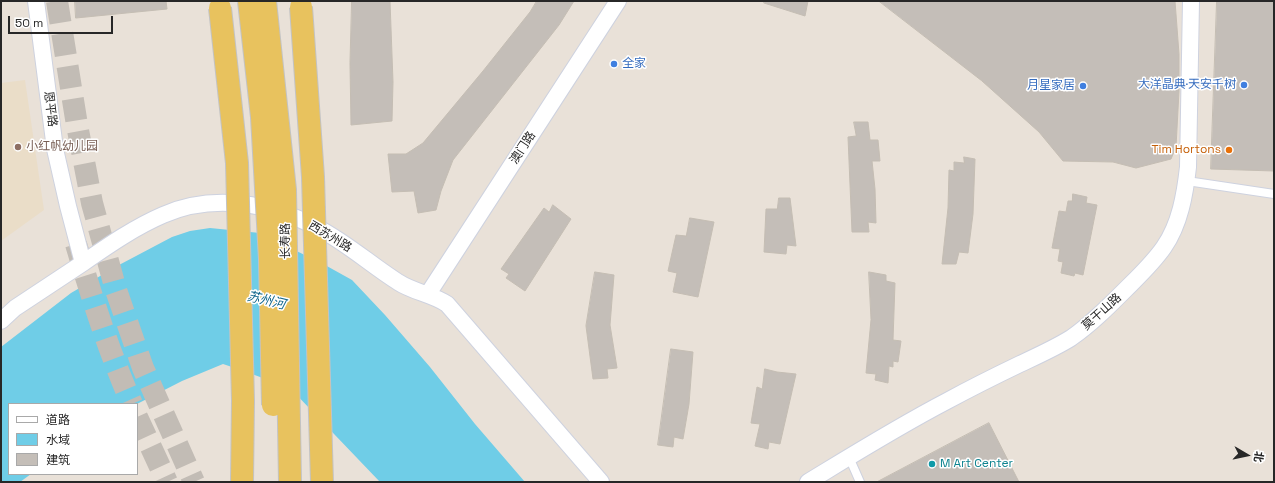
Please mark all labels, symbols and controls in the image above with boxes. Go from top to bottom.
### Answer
scale bar [10,8,115,34]
text: 50 m [15,15,43,31]
place label: 全家 [622,57,646,71]
marker: 全家 [609,59,619,69]
place label: 大洋晶典·天安千树 [1138,78,1236,92]
place label: 月星家居 [1027,79,1075,93]
marker: 大洋晶典·天安千树 [1239,80,1249,90]
marker: 月星家居 [1078,81,1088,91]
street label: 恩平路 [41,90,59,128]
street label: 澳门路 [507,129,539,167]
place label: 小红帆幼儿园 [26,140,98,154]
marker: 小红帆幼儿园 [13,142,23,152]
place label: Tim Hortons [1151,143,1221,157]
marker: Tim Hortons [1224,145,1234,155]
street label: 西苏州路 [306,218,354,256]
street label: 长寿路 [278,223,294,259]
water label: 苏州河 [245,289,287,313]
street label: 莫干山路 [1079,291,1125,333]
legend [8,403,138,475]
text: 道路 [46,412,70,428]
text: 水域 [46,432,70,448]
north arrow [1227,435,1267,475]
text: 北 [1251,450,1267,463]
text: 建筑 [46,452,70,468]
place label: M Art Center [940,457,1013,471]
marker: M Art Center [927,459,937,469]

